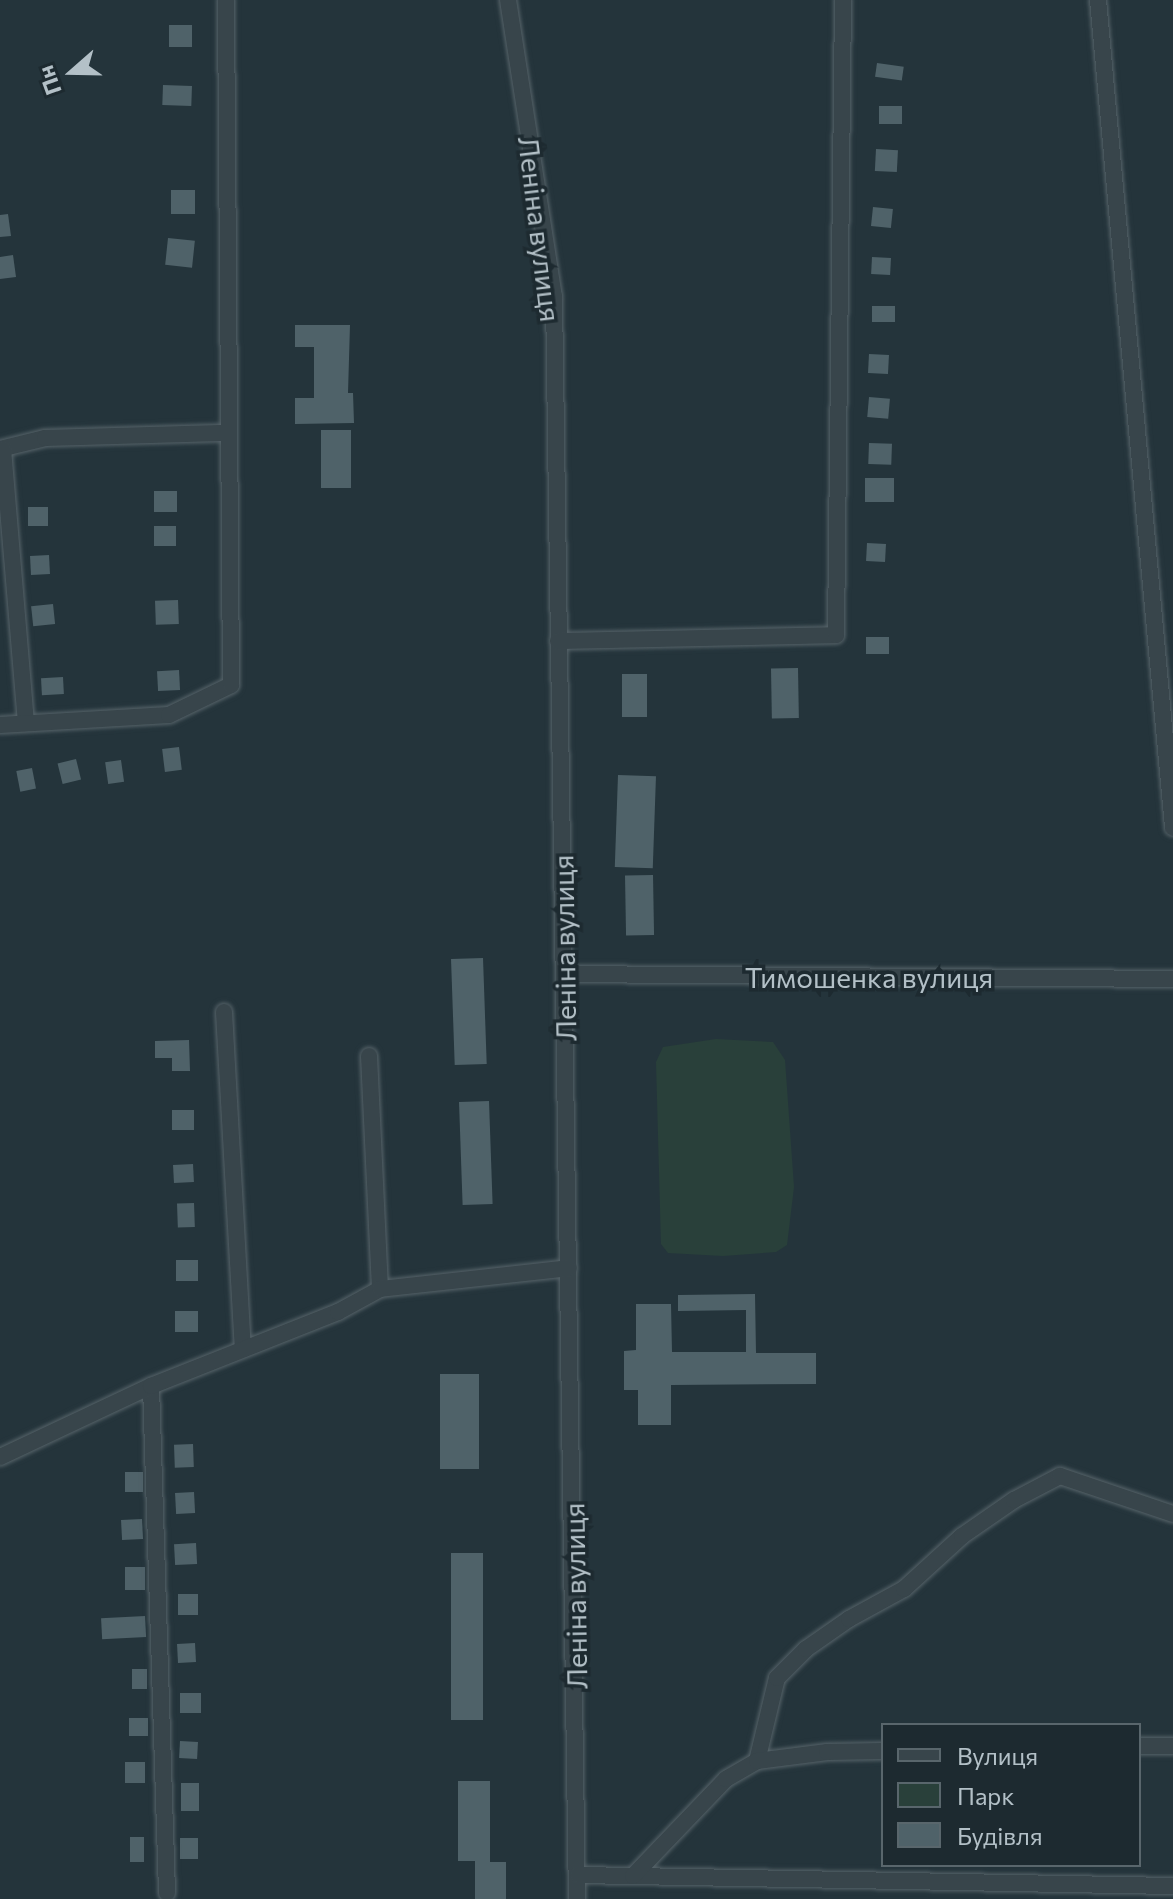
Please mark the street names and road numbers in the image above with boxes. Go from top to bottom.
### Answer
street label: Леніна вулиця [512,134,568,324]
street label: Леніна вулиця [546,855,582,1041]
street label: Тимошенка вулиця [745,960,993,994]
street label: Леніна вулиця [557,1503,593,1689]

